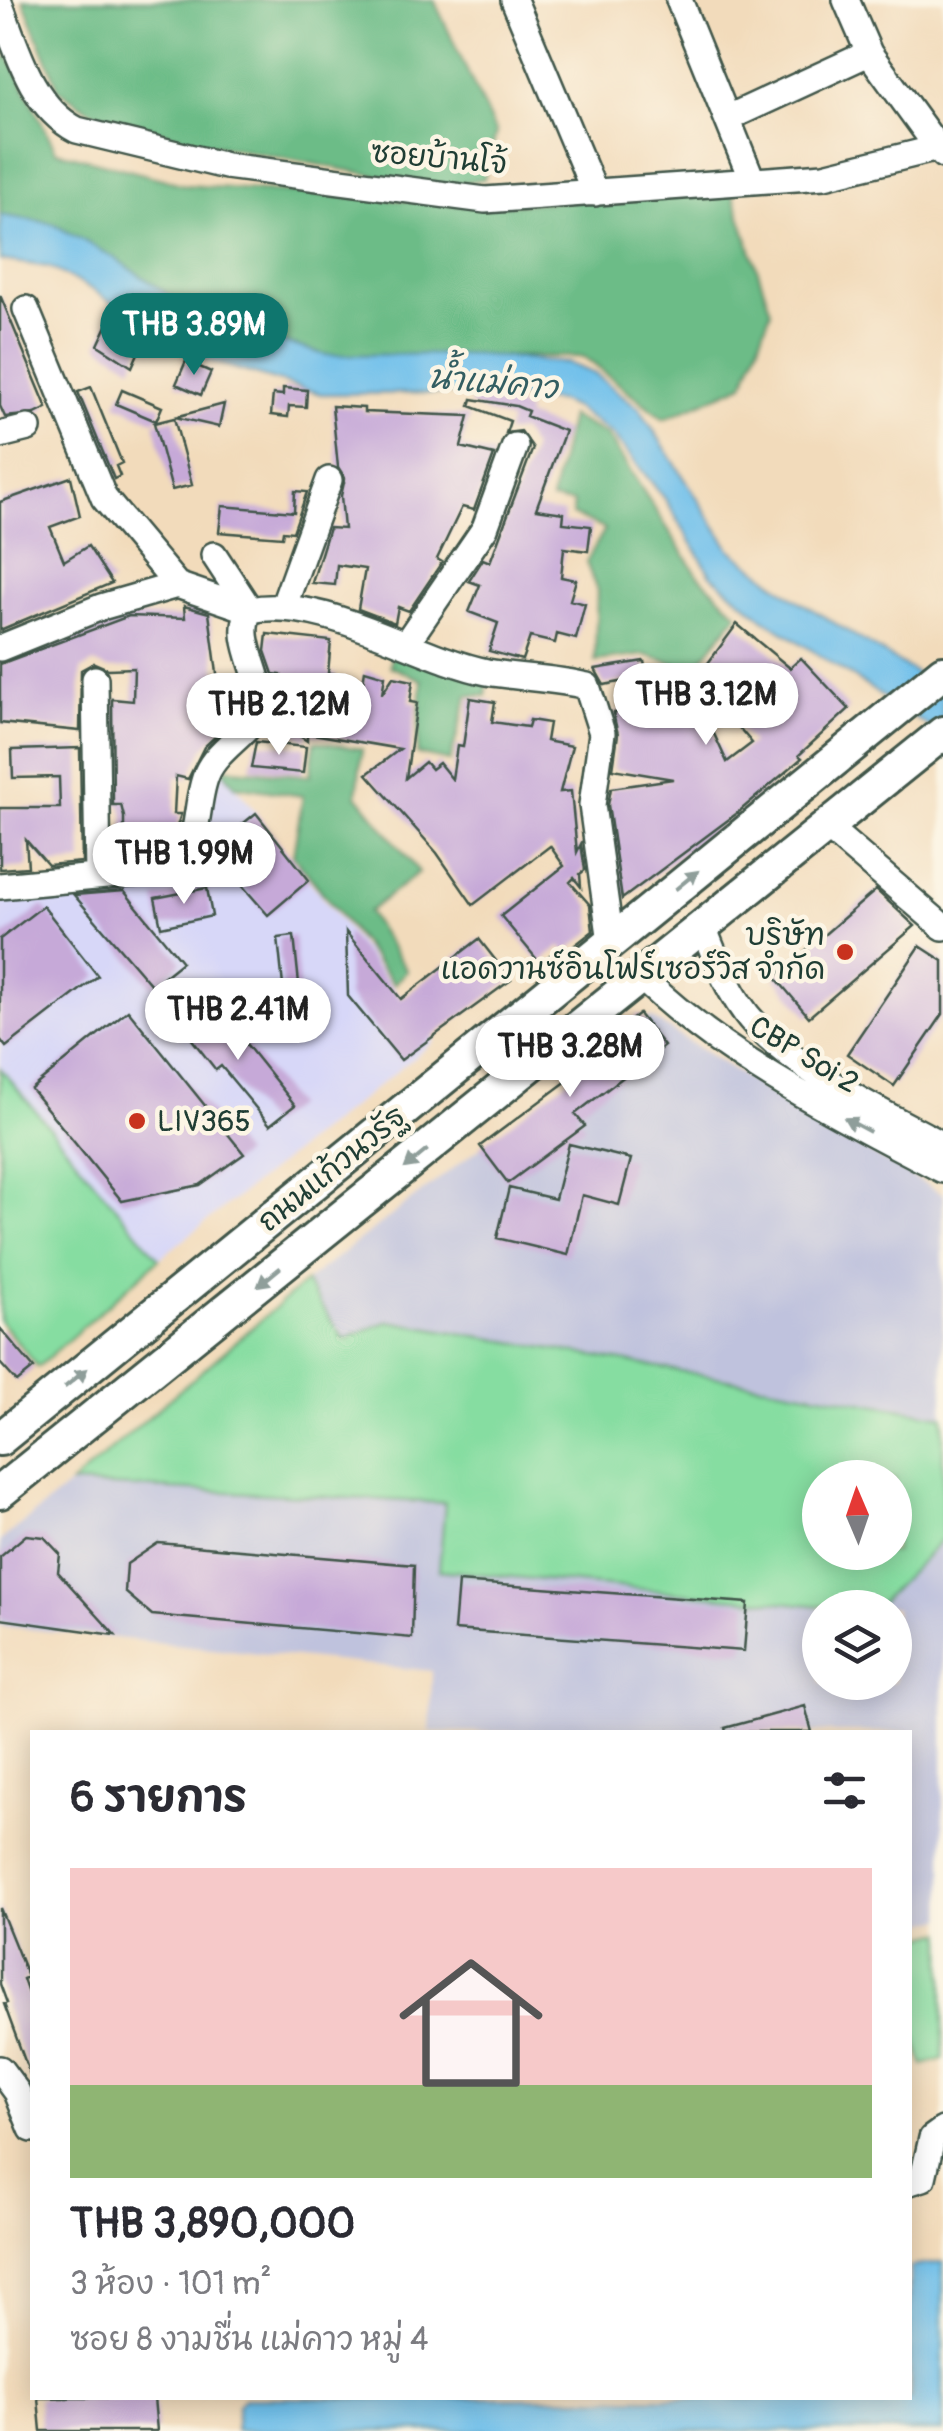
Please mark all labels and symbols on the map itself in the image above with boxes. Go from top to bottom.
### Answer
street label: ซอยบ้านโจ้ [370,132,509,182]
pin: THB 3.89M [80,293,308,378]
water label: น้ำแม่คาว [427,348,562,409]
pin: THB 3.12M [592,663,820,748]
pin: THB 2.12M [165,673,393,758]
pin: THB 1.99M [70,822,298,907]
one-way arrow [675,870,700,891]
place label: บริษัท แอดวานซ์อินโฟร์เซอร์วิส จำกัด [441,917,825,988]
marker: บริษัท แอดวานซ์อินโฟร์เซอร์วิส จำกัด [834,941,856,963]
pin: THB 2.41M [124,978,352,1063]
street label: CBP Soi 2 [743,1008,865,1102]
pin: THB 3.28M [456,1015,684,1100]
street label: ถนนแก้วนวรัฐ [250,1097,414,1241]
place label: LIV365 [157,1103,251,1140]
marker: LIV365 [126,1110,148,1132]
one-way arrow [842,1116,871,1133]
one-way arrow [404,1148,429,1169]
one-way arrow [257,1266,282,1287]
one-way arrow [63,1368,88,1389]
north arrow [802,1460,912,1570]

